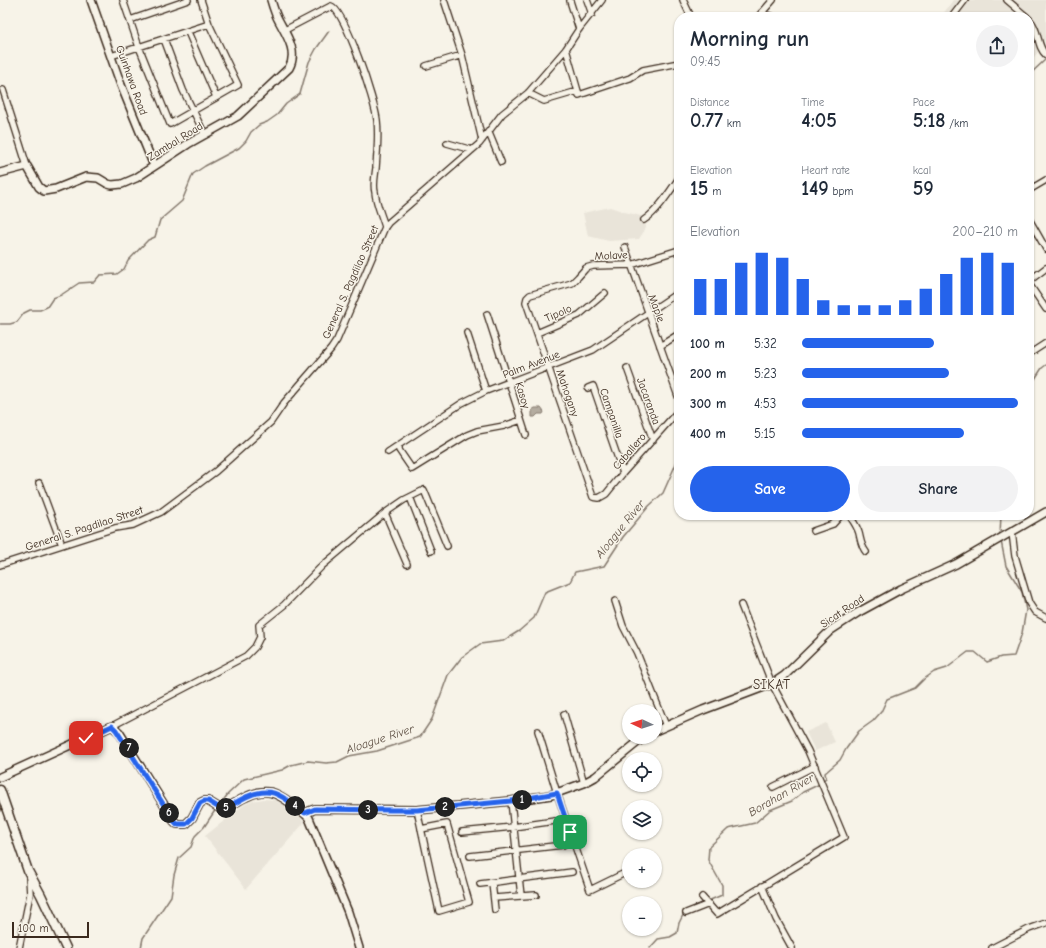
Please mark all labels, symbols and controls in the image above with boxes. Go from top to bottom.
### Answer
button: share [976,25,1018,67]
text: Morning run [690,26,809,52]
street label: Guinhawa Road [113,44,150,117]
text: 09:45 [690,54,721,69]
text: Distance [690,96,729,109]
text: Time [801,96,824,109]
text: Pace [913,96,935,109]
text: 0.77 [690,109,723,132]
text: 4:05 [801,109,837,132]
text: 5:18 [913,109,946,132]
text: km [723,117,741,130]
text: /km [946,117,968,130]
street label: Zambal Road [145,119,205,164]
text: Elevation [690,164,732,177]
text: Heart rate [801,164,850,177]
text: kcal [913,164,931,177]
text: 15 [690,177,708,200]
text: 149 [801,177,829,200]
text: 59 [913,177,934,200]
text: m [708,185,721,198]
text: bpm [829,185,853,198]
street label: General S. Pagdilao Street [320,223,382,341]
text: Elevation [690,224,740,239]
text: 200–210 m [953,224,1018,239]
street label: Molave [594,248,628,263]
street label: Maple [646,292,668,324]
street label: Tipolo [543,302,574,325]
text: 100 m [690,336,725,351]
text: 5:32 [754,336,777,351]
street label: Palm Avenue [501,347,562,381]
text: 200 m [690,366,726,381]
text: 5:23 [754,366,777,381]
street label: Mahogany [553,368,582,419]
street label: Jacaranda [634,376,663,426]
street label: Kasoy [512,380,533,410]
street label: Campanilla [597,386,626,440]
text: 300 m [690,396,726,411]
text: 4:53 [754,396,776,411]
text: 400 m [690,426,726,441]
text: 5:15 [754,426,776,441]
street label: Caballero [610,430,649,472]
button: Save [690,466,850,512]
button: Share [858,466,1018,512]
water label: Aloague River [592,496,648,562]
street label: General S. Pagdilao Street [24,503,145,554]
street label: Sicat Road [818,592,867,631]
district label: SIKAT [753,677,791,692]
north arrow [622,704,662,744]
map controls [622,704,662,936]
pin [69,721,103,755]
water label: Aloague River [343,721,417,757]
icon: check [75,727,97,749]
pin: 7 [119,738,139,758]
text: 7 [127,741,131,754]
button: locate [622,752,662,792]
water label: Borahan River [746,770,817,819]
pin: 1 [512,790,532,810]
text: 1 [520,793,524,806]
pin: 4 [285,796,305,816]
pin: 2 [435,797,455,817]
pin: 5 [216,798,236,818]
text: 4 [292,799,298,812]
pin: 3 [358,800,378,820]
text: 2 [442,800,448,813]
button: layers [622,800,662,840]
text: 5 [223,801,229,814]
pin: 6 [159,803,179,823]
text: 3 [365,803,371,816]
text: 6 [166,806,172,819]
pin [553,815,587,849]
icon: arrive [559,821,581,843]
button: + [622,848,662,888]
button: − [622,896,662,936]
scale bar [12,920,89,939]
text: 100 m [18,922,49,935]

